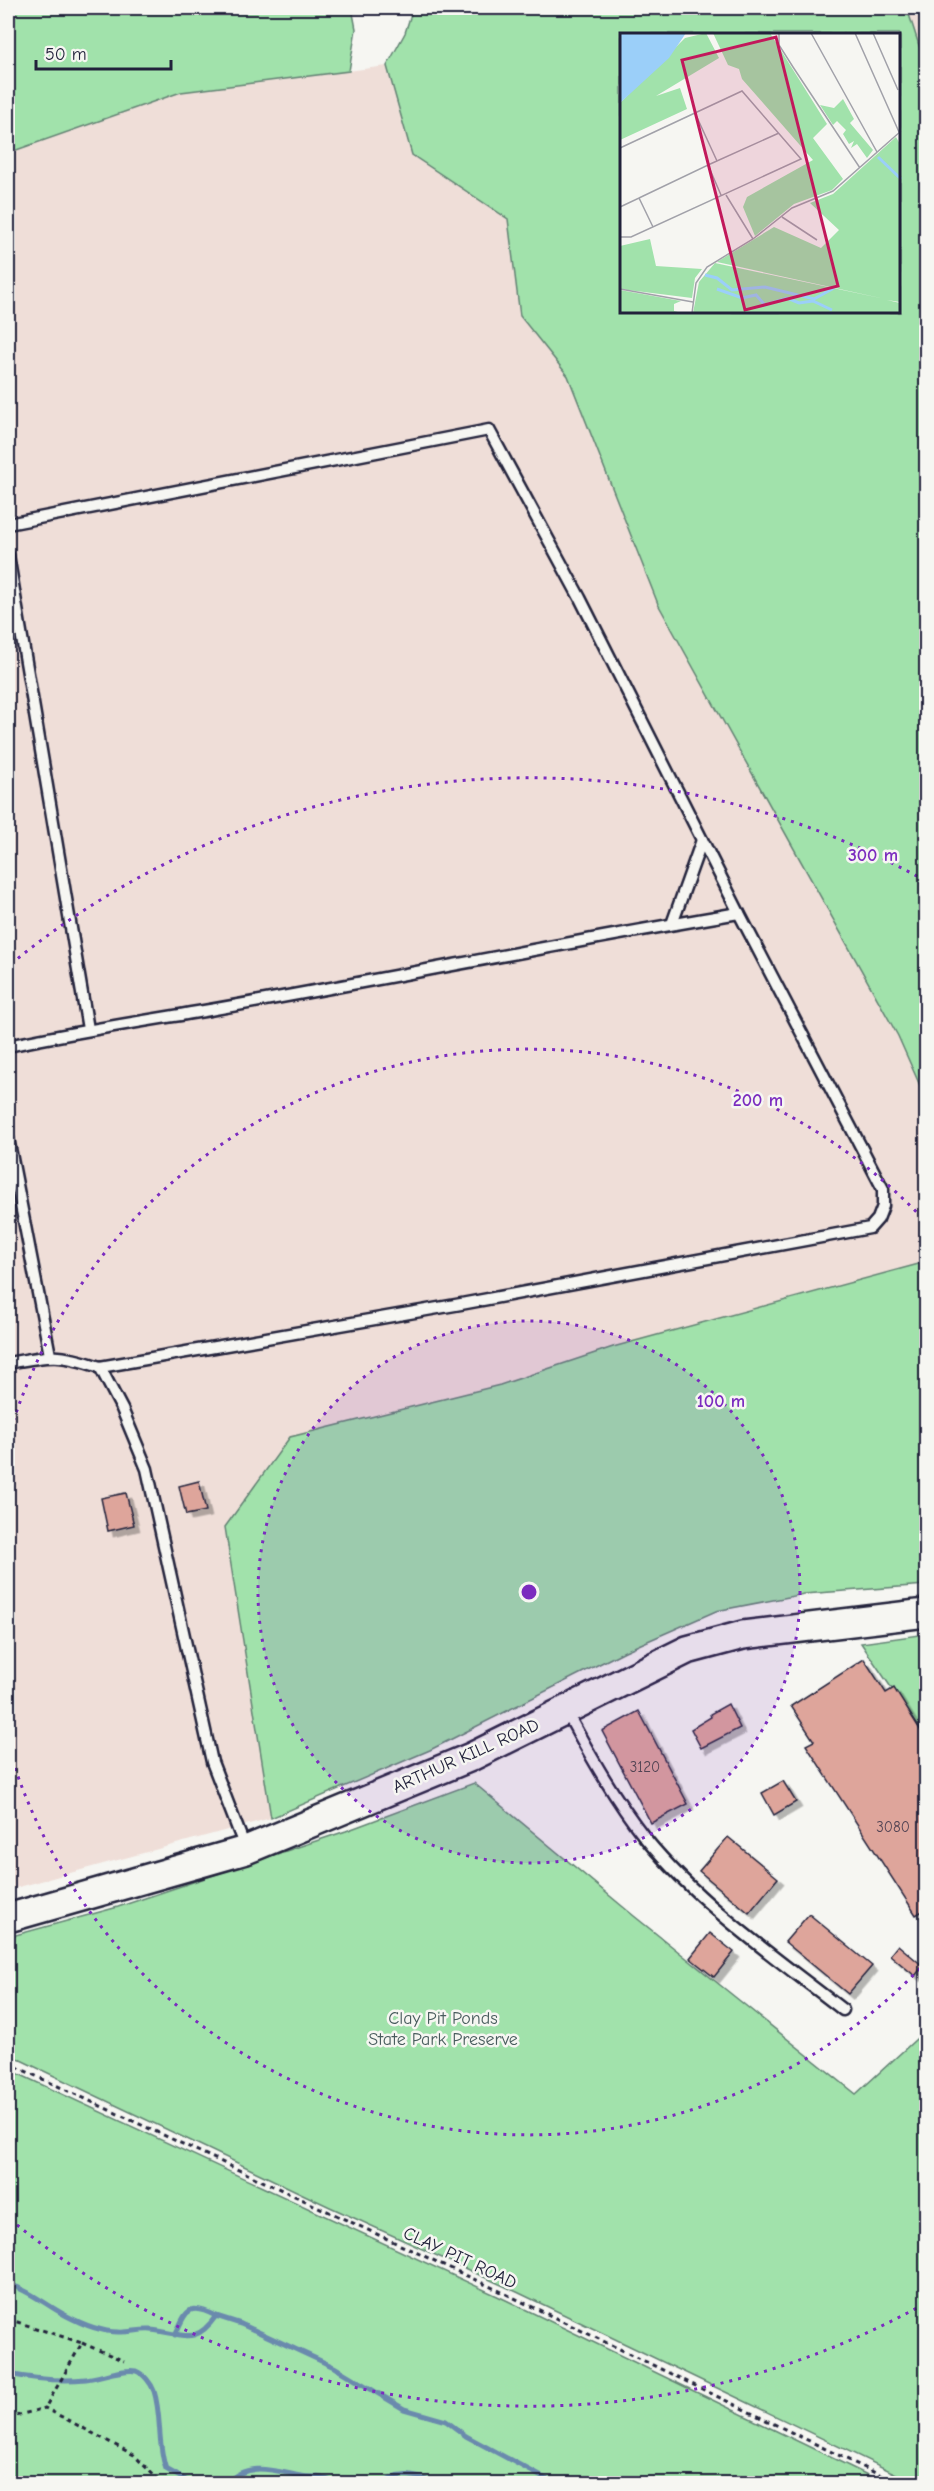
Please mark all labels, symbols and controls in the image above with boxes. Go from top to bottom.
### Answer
scale bar [36,33,171,71]
inset map [620,33,901,314]
text: 50 m [45,44,87,65]
text: 300 m [848,845,898,866]
text: 200 m [733,1090,783,1111]
text: 100 m [697,1391,745,1412]
centre of rings [519,1582,539,1602]
street label: ARTHUR KILL ROAD [390,1714,542,1798]
house number: 3120 [630,1758,660,1776]
house number: 3080 [876,1818,910,1836]
park label: Clay Pit Ponds State Park Preserve [368,2008,518,2050]
street label: CLAY PIT ROAD [400,2223,520,2293]

